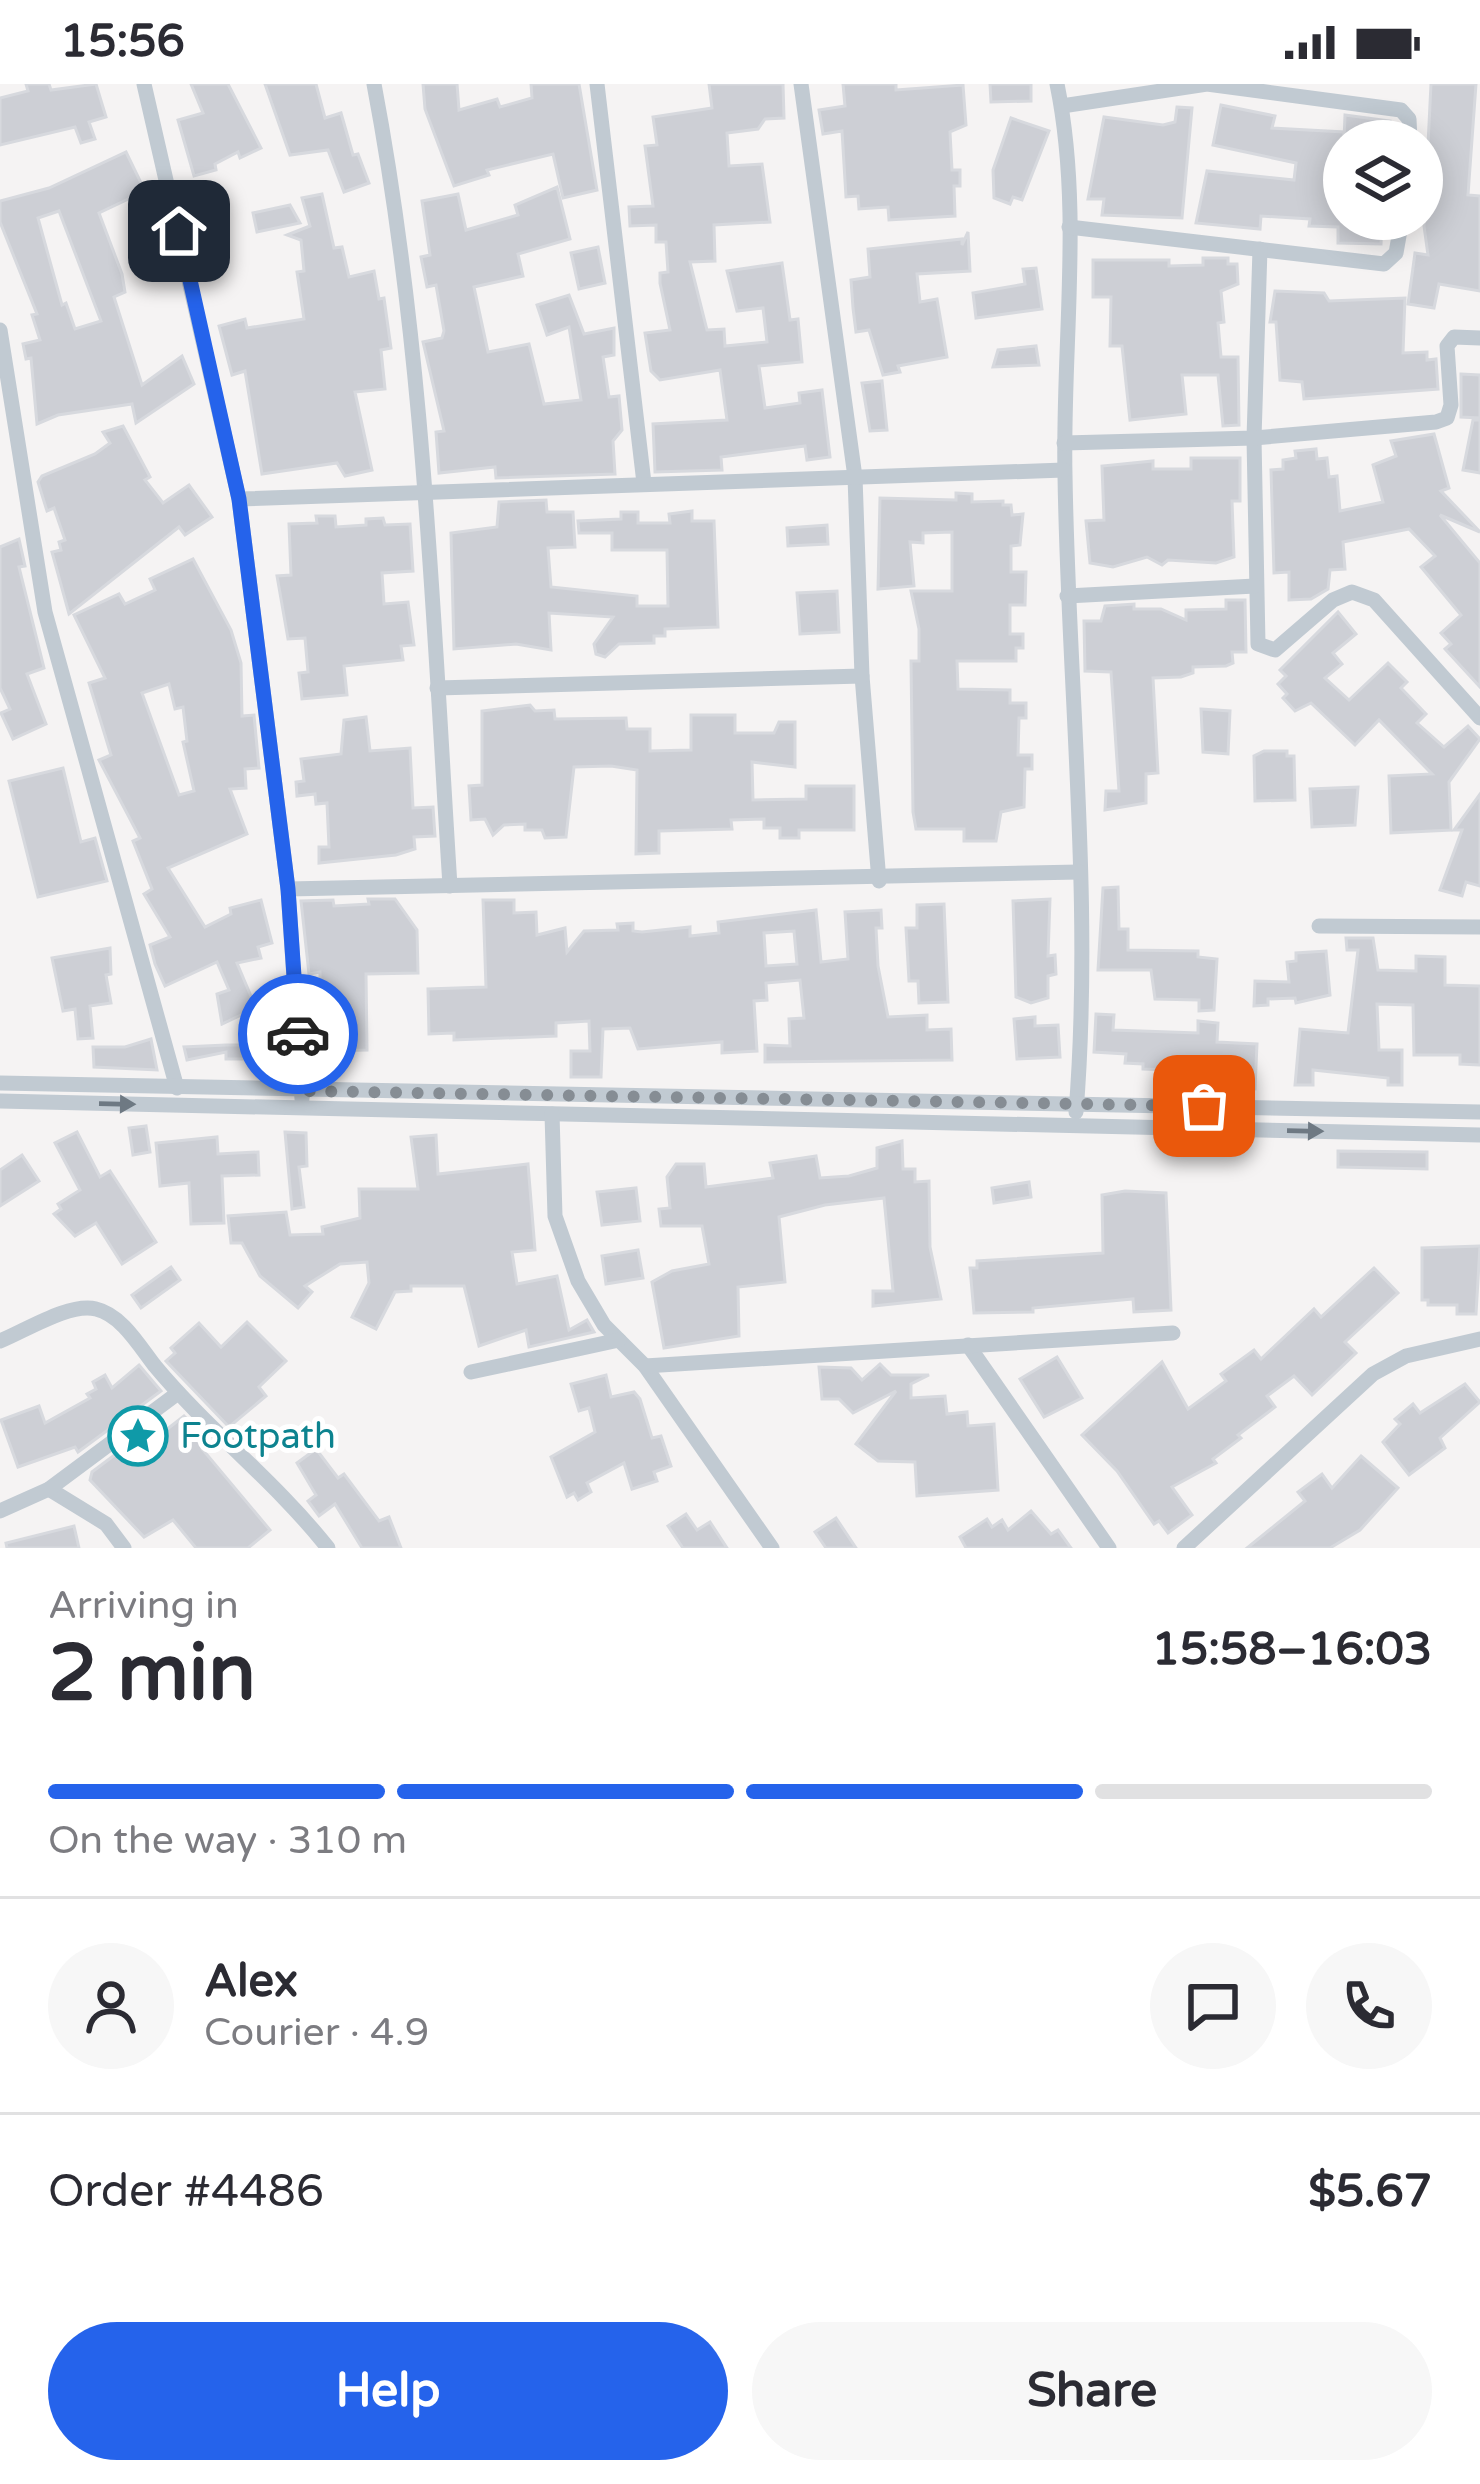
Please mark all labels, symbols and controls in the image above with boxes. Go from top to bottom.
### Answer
text: 15:56 [60,15,185,69]
map controls [1323,120,1443,240]
button: layers [1323,120,1443,240]
pin [128,180,230,282]
icon: home [146,198,212,264]
courier [238,974,358,1094]
icon: car [265,1001,331,1067]
pin [1153,1055,1255,1157]
icon: bag [1171,1073,1237,1139]
one-way arrow [99,1095,137,1114]
one-way arrow [1287,1122,1325,1141]
place icon: Footpath [107,1405,169,1467]
place label: Footpath [180,1415,336,1458]
text: Arriving in [48,1582,239,1629]
text: 15:58–16:03 [1152,1623,1432,1677]
text: 2 min [48,1627,256,1721]
text: On the way · 310 m [48,1817,407,1864]
button: person [48,1943,174,2069]
button: chat [1150,1943,1276,2069]
button: phone [1306,1943,1432,2069]
text: Alex [204,1955,298,2009]
text: Courier · 4.9 [204,2009,429,2056]
text: Order #4486 [48,2165,324,2219]
text: $5.67 [1308,2165,1432,2219]
button: Help [48,2322,728,2460]
button: Share [752,2322,1432,2460]

